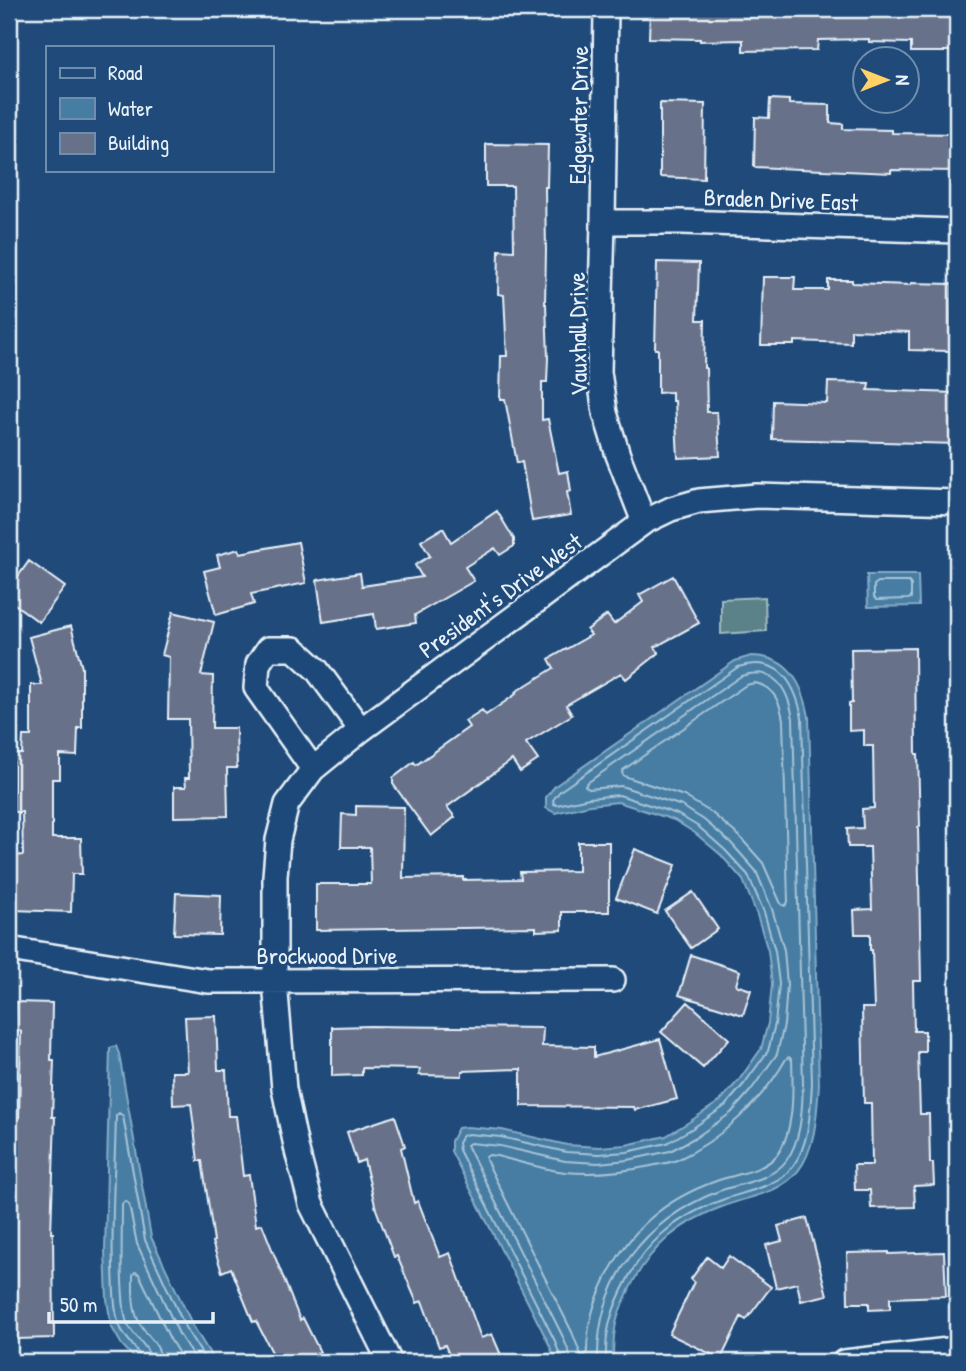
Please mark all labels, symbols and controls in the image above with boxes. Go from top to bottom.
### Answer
street label: Edgewater Drive [561,45,595,185]
legend [46,46,273,172]
north arrow [850,46,920,116]
text: Road [108,58,142,87]
text: N [890,75,916,85]
text: Water [108,94,153,123]
text: Building [108,128,169,157]
street label: Braden Drive East [703,180,859,218]
street label: Vauxhall Drive [560,271,594,396]
street label: President's Drive West [412,525,589,665]
street label: Brockwood Drive [257,939,398,971]
scale bar [49,1280,214,1324]
text: 50 m [60,1290,97,1319]

